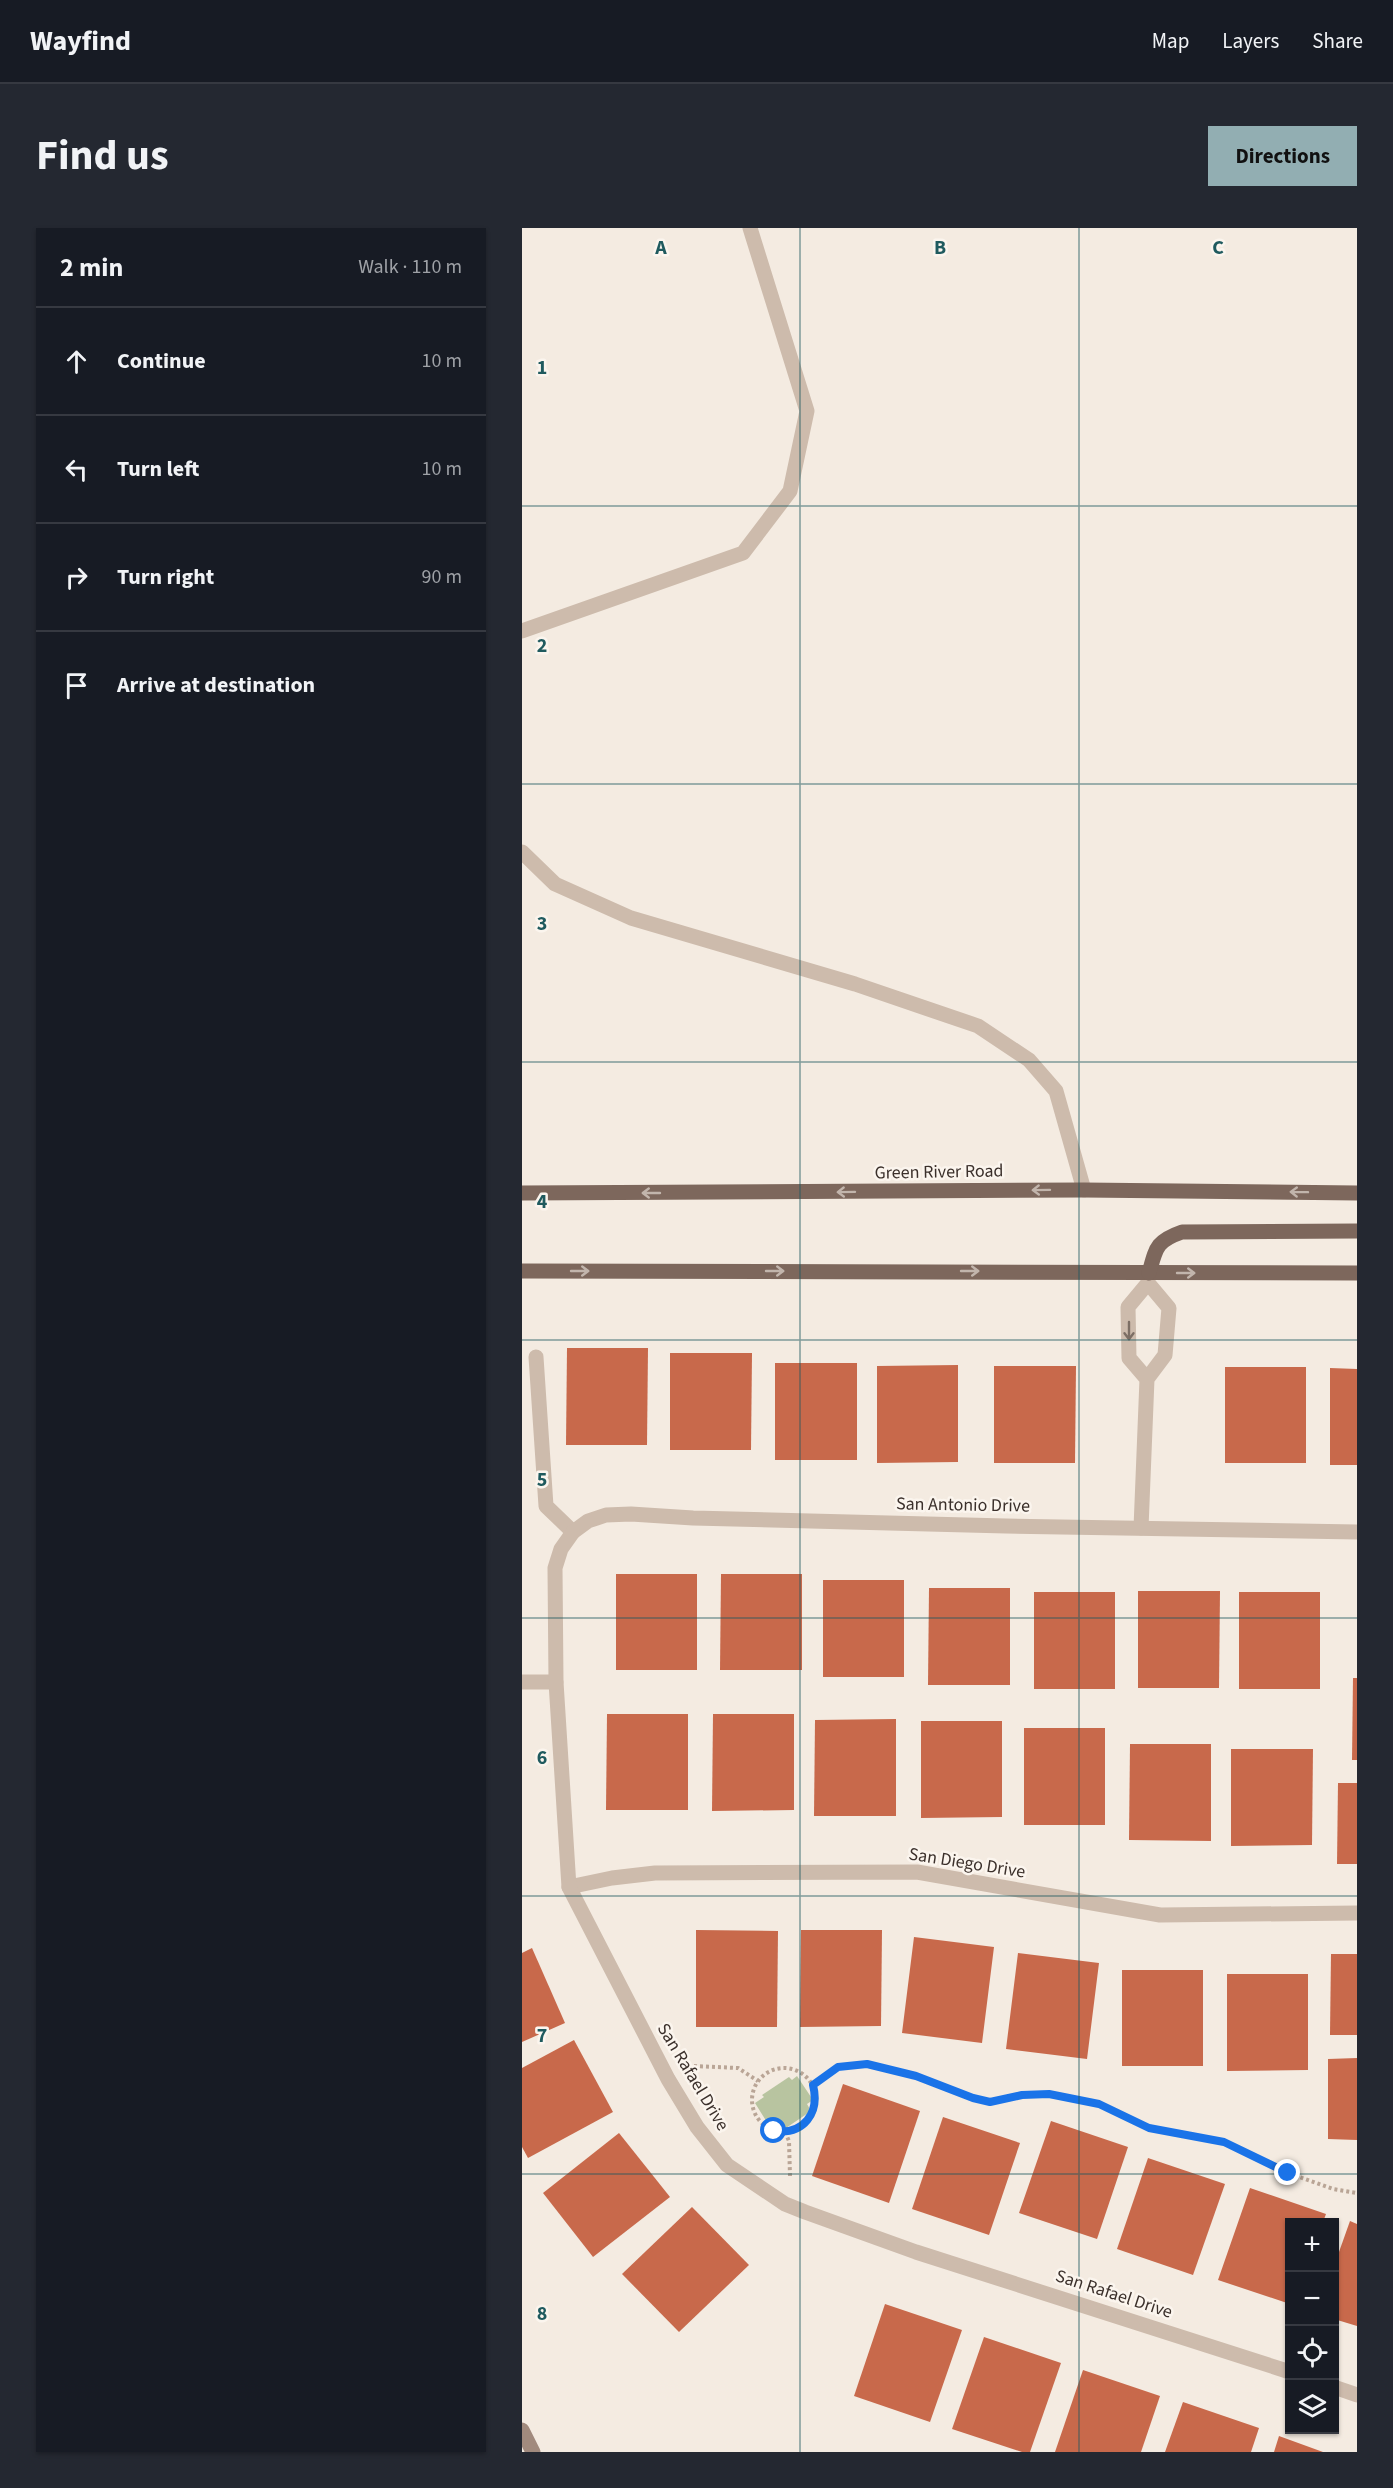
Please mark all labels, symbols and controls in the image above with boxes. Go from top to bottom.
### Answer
text: Wayfind [30,21,131,61]
text: Map [1152,26,1189,56]
text: Layers [1222,26,1279,56]
text: Share [1312,26,1363,56]
text: Find us [36,126,169,186]
button: Directions [1208,126,1357,186]
text: A [654,234,667,262]
text: B [934,234,946,262]
text: C [1212,234,1224,262]
text: 2 min [60,249,123,286]
text: Walk · 110 m [358,253,462,281]
icon: ahead [60,345,93,378]
text: Continue [117,345,206,377]
text: 10 m [422,347,462,375]
text: 1 [537,354,547,382]
icon: left [60,453,93,486]
text: Turn left [117,453,199,485]
text: 10 m [422,455,462,483]
icon: right [60,561,93,594]
text: Turn right [117,561,214,593]
text: 90 m [422,563,462,591]
text: 2 [537,632,547,660]
icon: arrive [60,669,93,702]
text: Arrive at destination [117,669,315,701]
text: 3 [537,910,547,938]
street label: Green River Road [874,1158,1004,1186]
one-way arrow [1031,1184,1051,1196]
one-way arrow [836,1186,856,1198]
one-way arrow [1289,1186,1309,1198]
one-way arrow [641,1187,661,1199]
text: 4 [537,1188,548,1216]
one-way arrow [570,1265,590,1277]
one-way arrow [765,1265,785,1277]
one-way arrow [960,1265,980,1277]
one-way arrow [1176,1267,1196,1279]
one-way arrow [1123,1320,1134,1340]
text: 5 [537,1466,547,1494]
street label: San Antonio Drive [896,1491,1030,1519]
text: 6 [537,1744,547,1772]
street label: San Diego Drive [907,1841,1027,1885]
street label: San Rafael Drive [651,2018,735,2136]
text: 7 [537,2022,547,2050]
route start [760,2117,786,2143]
route end [1274,2159,1300,2185]
map controls [1285,2218,1339,2434]
button: + [1285,2218,1339,2272]
street label: San Rafael Drive [1052,2263,1176,2325]
button: − [1285,2272,1339,2326]
text: 8 [537,2300,547,2328]
button: locate [1285,2326,1339,2380]
button: layers [1285,2380,1339,2434]

